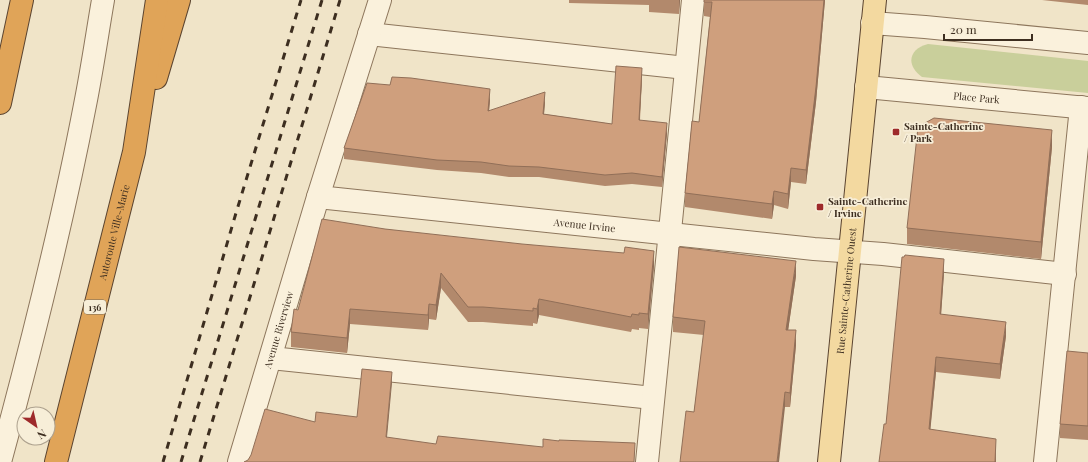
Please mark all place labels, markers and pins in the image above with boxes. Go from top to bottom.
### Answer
place label: Sainte-Catherine / Park [904,119,983,145]
marker: Sainte-Catherine / Park [891,127,901,137]
place label: Sainte-Catherine / Irvine [828,194,907,220]
marker: Sainte-Catherine / Irvine [815,202,825,212]

